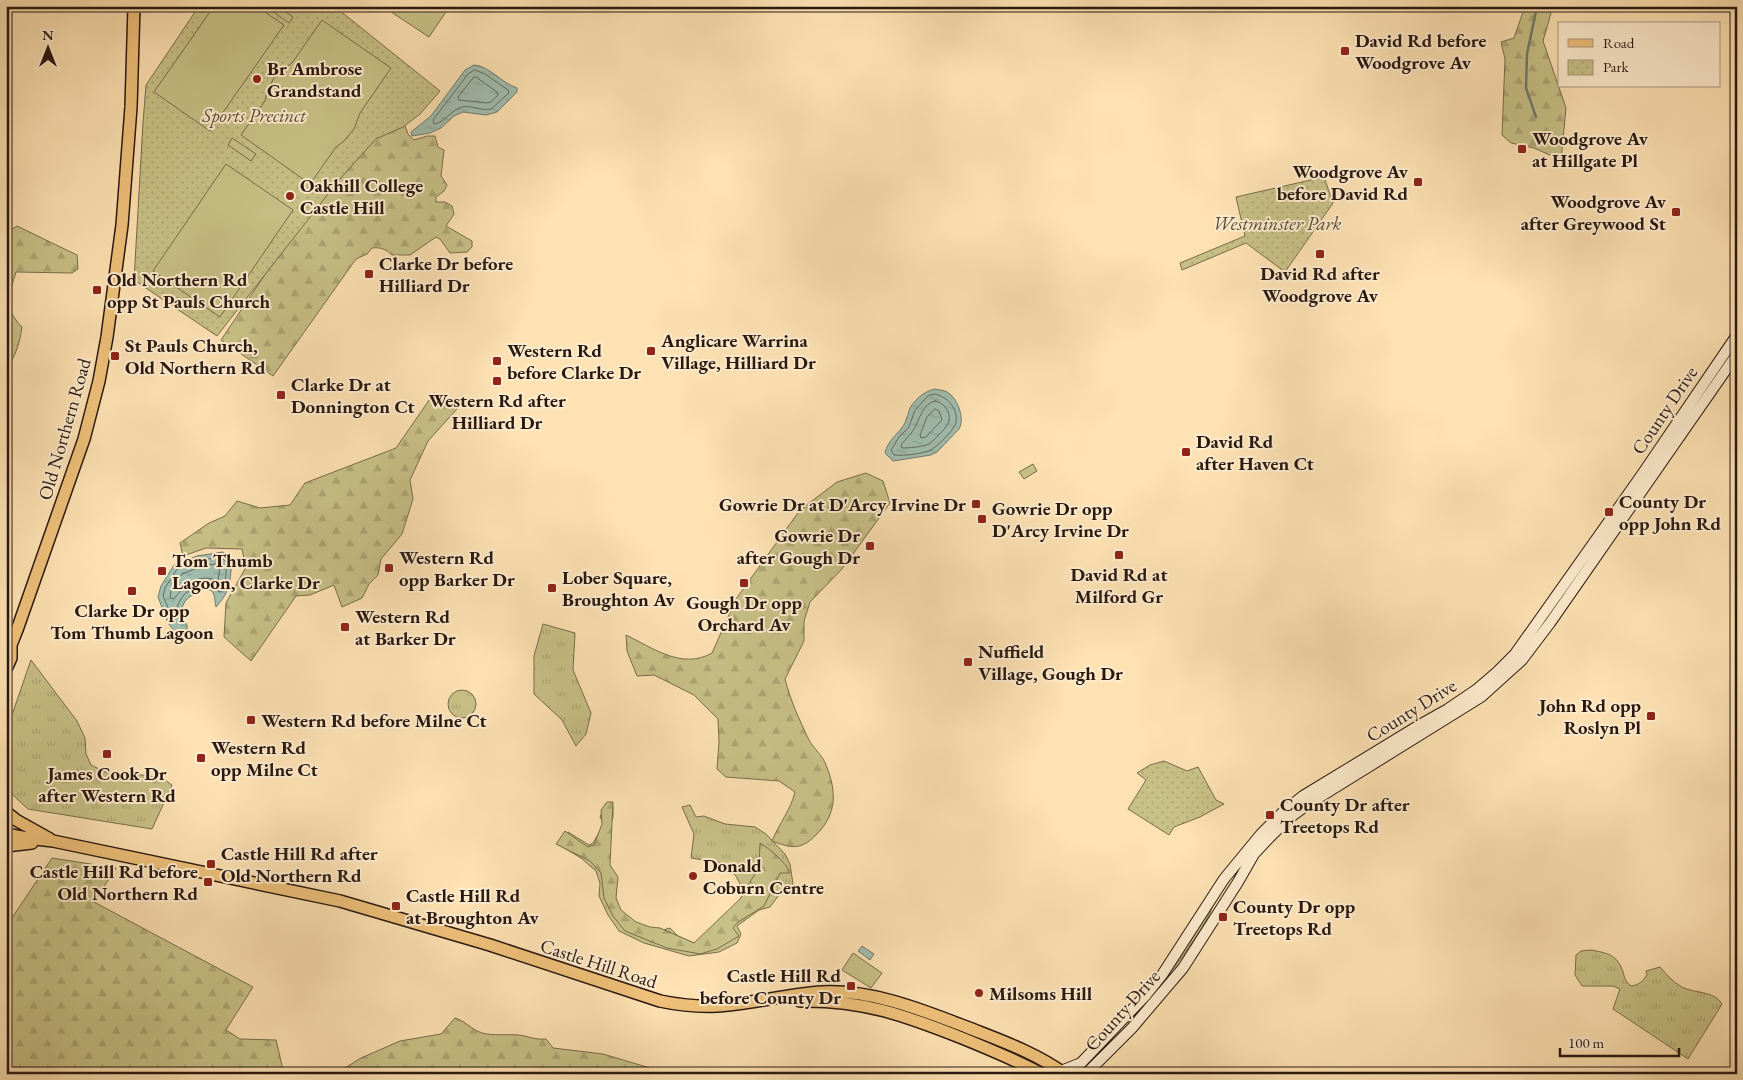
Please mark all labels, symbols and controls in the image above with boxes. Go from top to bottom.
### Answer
north arrow [22,22,72,72]
legend [1558,22,1720,88]
text: N [42,26,54,44]
place label: David Rd before Woodgrove Av [1355,28,1486,75]
text: Road [1603,33,1635,52]
marker: David Rd before Woodgrove Av [1339,45,1351,57]
place label: Br Ambrose Grandstand [267,56,362,103]
text: Park [1603,57,1630,76]
marker: Br Ambrose Grandstand [251,73,263,85]
park label: Sports Precinct [201,103,307,128]
place label: Woodgrove Av at Hillgate Pl [1532,126,1649,173]
marker: Woodgrove Av at Hillgate Pl [1516,143,1528,155]
place label: Woodgrove Av before David Rd [1277,159,1409,206]
place label: Oakhill College Castle Hill [300,173,423,220]
marker: Woodgrove Av before David Rd [1412,176,1424,188]
place label: Woodgrove Av after Greywood St [1521,189,1667,236]
marker: Oakhill College Castle Hill [284,190,296,202]
marker: Woodgrove Av after Greywood St [1670,206,1682,218]
park label: Westminster Park [1213,211,1342,236]
marker: David Rd after Woodgrove Av [1314,248,1326,260]
place label: Clarke Dr before Hilliard Dr [379,251,513,298]
place label: David Rd after Woodgrove Av [1260,261,1380,308]
place label: Old Northern Rd opp St Pauls Church [107,267,270,314]
marker: Clarke Dr before Hilliard Dr [363,268,375,280]
marker: Old Northern Rd opp St Pauls Church [91,284,103,296]
place label: Anglicare Warrina Village, Hilliard Dr [660,328,816,375]
place label: St Pauls Church, Old Northern Rd [125,333,266,380]
place label: Western Rd before Clarke Dr [507,338,641,385]
marker: Anglicare Warrina Village, Hilliard Dr [645,345,657,357]
marker: St Pauls Church, Old Northern Rd [109,350,121,362]
street label: Old Northern Road [32,355,97,503]
marker: Western Rd before Clarke Dr [491,355,503,367]
street label: County Drive [1626,361,1703,459]
place label: Clarke Dr at Donnington Ct [291,372,415,419]
marker: Western Rd after Hilliard Dr [491,375,503,387]
place label: Western Rd after Hilliard Dr [428,388,566,435]
marker: Clarke Dr at Donnington Ct [275,389,287,401]
place label: David Rd after Haven Ct [1196,429,1314,476]
marker: David Rd after Haven Ct [1180,446,1192,458]
place label: County Dr opp John Rd [1619,489,1721,536]
place label: Gowrie Dr at D'Arcy Irvine Dr [719,492,966,517]
place label: Gowrie Dr opp D'Arcy Irvine Dr [992,496,1129,543]
marker: Gowrie Dr at D'Arcy Irvine Dr [970,498,982,510]
marker: County Dr opp John Rd [1603,506,1615,518]
marker: Gowrie Dr opp D'Arcy Irvine Dr [976,513,988,525]
place label: Gowrie Dr after Gough Dr [737,523,860,570]
marker: Gowrie Dr after Gough Dr [864,540,876,552]
place label: Western Rd opp Barker Dr [399,545,515,592]
place label: Tom Thumb Lagoon, Clarke Dr [172,548,320,595]
marker: David Rd at Milford Gr [1113,549,1125,561]
marker: Western Rd opp Barker Dr [383,562,395,574]
place label: David Rd at Milford Gr [1070,562,1168,609]
marker: Tom Thumb Lagoon, Clarke Dr [156,565,168,577]
place label: Lober Square, Broughton Av [562,565,675,612]
marker: Gough Dr opp Orchard Av [738,577,750,589]
marker: Lober Square, Broughton Av [546,582,558,594]
marker: Clarke Dr opp Tom Thumb Lagoon [126,585,138,597]
place label: Gough Dr opp Orchard Av [686,590,802,637]
place label: Clarke Dr opp Tom Thumb Lagoon [50,598,214,645]
place label: Western Rd at Barker Dr [355,604,456,651]
marker: Western Rd at Barker Dr [339,621,351,633]
place label: Nuffield Village, Gough Dr [978,639,1123,686]
marker: Nuffield Village, Gough Dr [962,656,974,668]
street label: County Drive [1362,673,1461,748]
place label: John Rd opp Roslyn Pl [1537,693,1642,740]
place label: Western Rd before Milne Ct [261,708,487,733]
marker: John Rd opp Roslyn Pl [1645,710,1657,722]
marker: Western Rd before Milne Ct [245,714,257,726]
place label: Western Rd opp Milne Ct [211,735,318,782]
marker: James Cook Dr after Western Rd [101,748,113,760]
marker: Western Rd opp Milne Ct [195,752,207,764]
place label: James Cook Dr after Western Rd [38,761,176,808]
place label: County Dr after Treetops Rd [1280,792,1410,839]
marker: County Dr after Treetops Rd [1264,809,1276,821]
place label: Castle Hill Rd after Old Northern Rd [221,841,378,888]
place label: Donald Coburn Centre [703,853,824,900]
marker: Castle Hill Rd after Old Northern Rd [205,858,217,870]
place label: Castle Hill Rd before Old Northern Rd [30,859,198,906]
marker: Donald Coburn Centre [687,870,699,882]
marker: Castle Hill Rd before Old Northern Rd [202,876,214,888]
place label: Castle Hill Rd at Broughton Av [406,883,539,930]
place label: County Dr opp Treetops Rd [1233,894,1356,941]
marker: Castle Hill Rd at Broughton Av [390,900,402,912]
marker: County Dr opp Treetops Rd [1217,911,1229,923]
street label: Castle Hill Road [537,933,661,994]
place label: Castle Hill Rd before County Dr [700,963,841,1010]
street label: County Drive [1079,964,1166,1056]
marker: Castle Hill Rd before County Dr [845,980,857,992]
place label: Milsoms Hill [989,981,1093,1006]
marker: Milsoms Hill [973,987,985,999]
scale bar [1560,1025,1679,1057]
text: 100 m [1568,1033,1605,1052]

